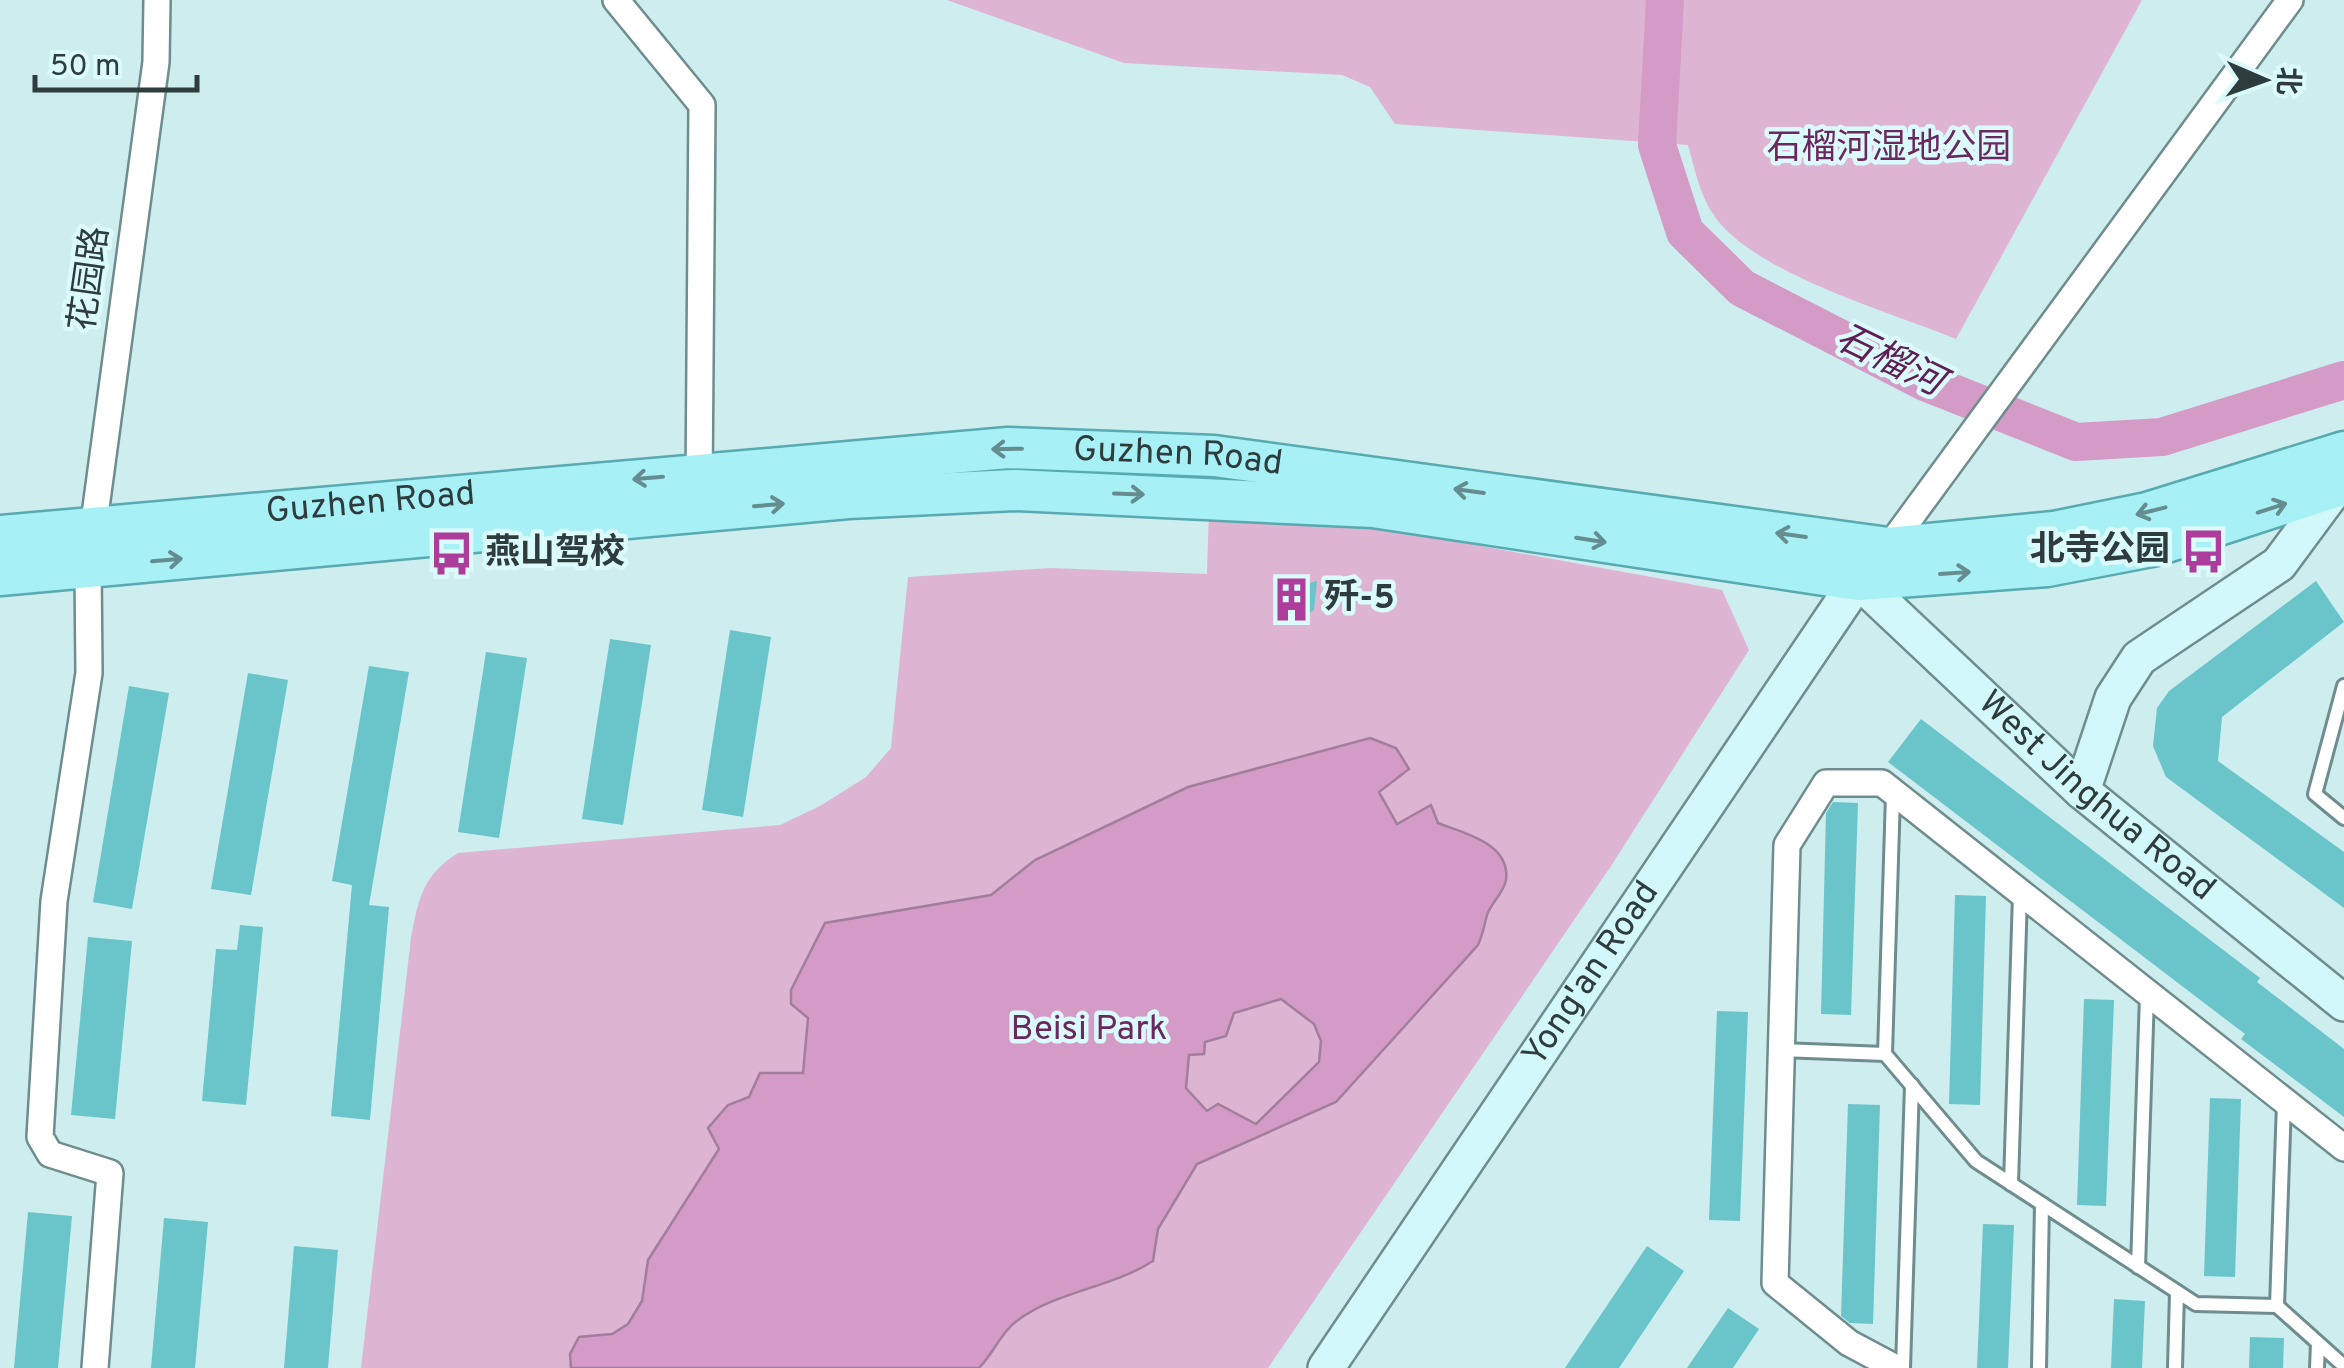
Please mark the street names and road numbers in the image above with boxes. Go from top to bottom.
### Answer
street label: 花园路 [62,224,120,334]
street label: Guzhen Road [1072,429,1285,487]
street label: Guzhen Road [264,473,477,535]
street label: West Jinghua Road [1968,682,2224,911]
street label: Yong'an Road [1514,873,1670,1075]

